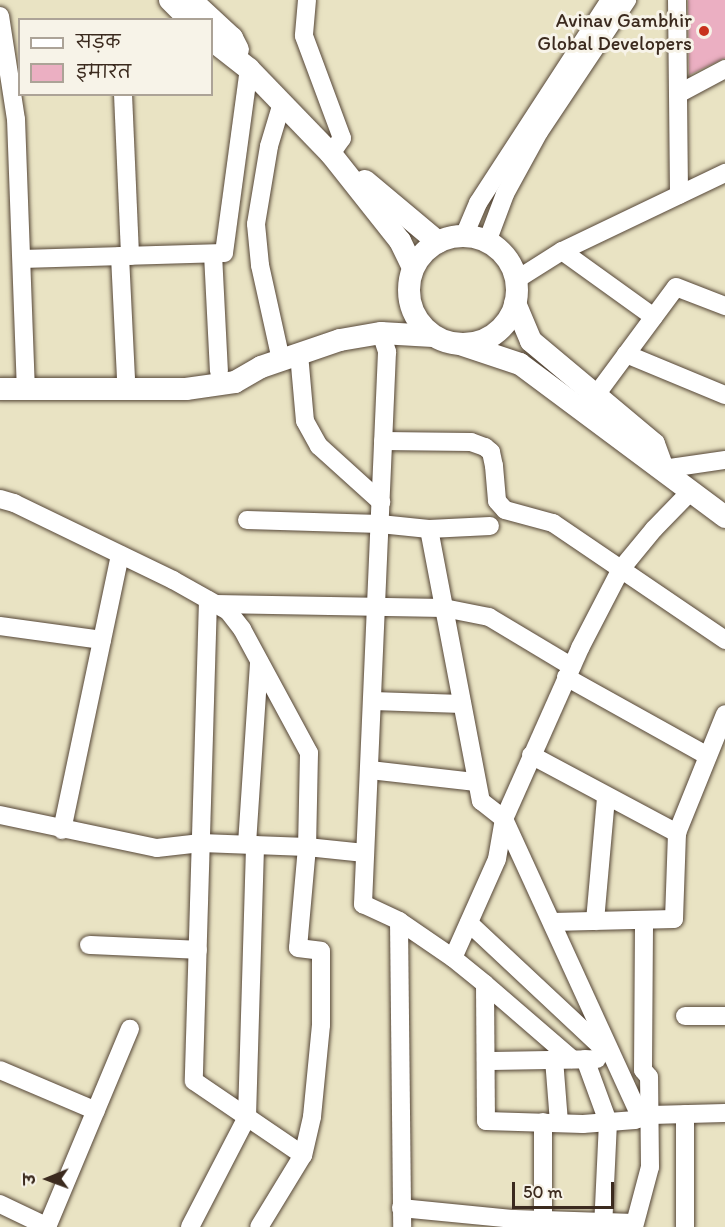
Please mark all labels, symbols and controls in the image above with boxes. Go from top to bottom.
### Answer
place label: Avinav Gambhir Global Developers [538,8,692,55]
legend [18,18,213,96]
marker: Avinav Gambhir Global Developers [697,24,711,38]
text: सड़क [76,31,120,53]
text: इमारत [76,61,131,83]
north arrow [18,1149,78,1209]
scale bar [515,1170,617,1208]
text: उ [20,1174,39,1185]
text: 50 m [523,1181,563,1203]

